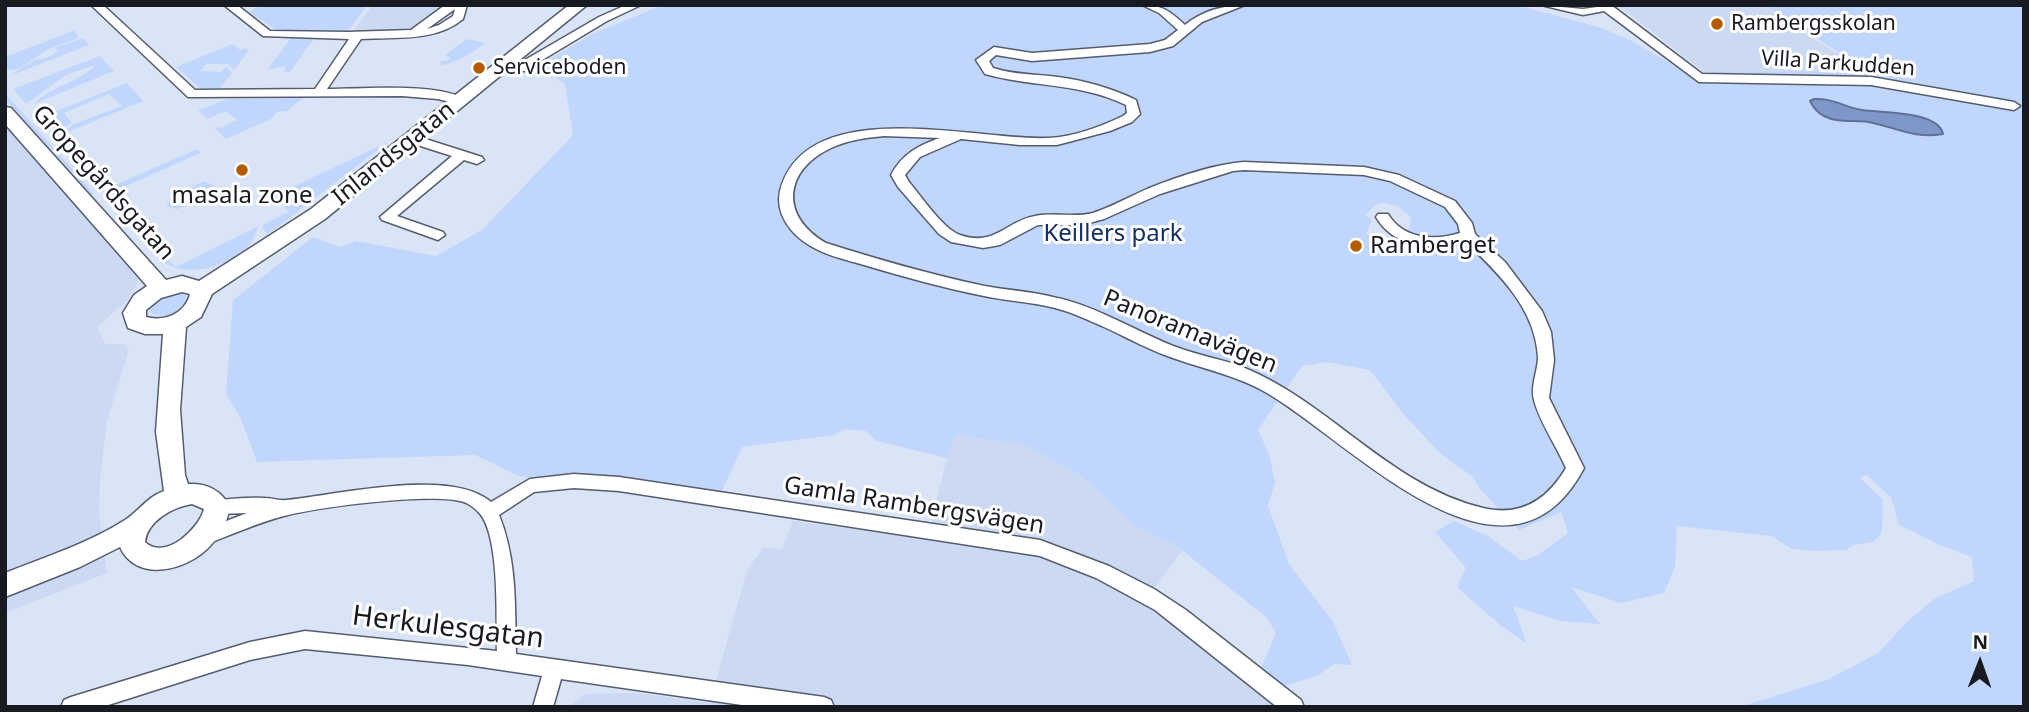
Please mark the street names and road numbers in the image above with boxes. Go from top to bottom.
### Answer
street label: Villa Parkudden [1760,46,1916,82]
street label: Inlandsgatan [327,96,461,212]
street label: Gropegårdsgatan [26,99,180,267]
street label: Panoramavägen [1099,284,1281,380]
street label: Gamla Rambergsvägen [782,471,1046,541]
street label: Herkulesgatan [350,600,546,656]

